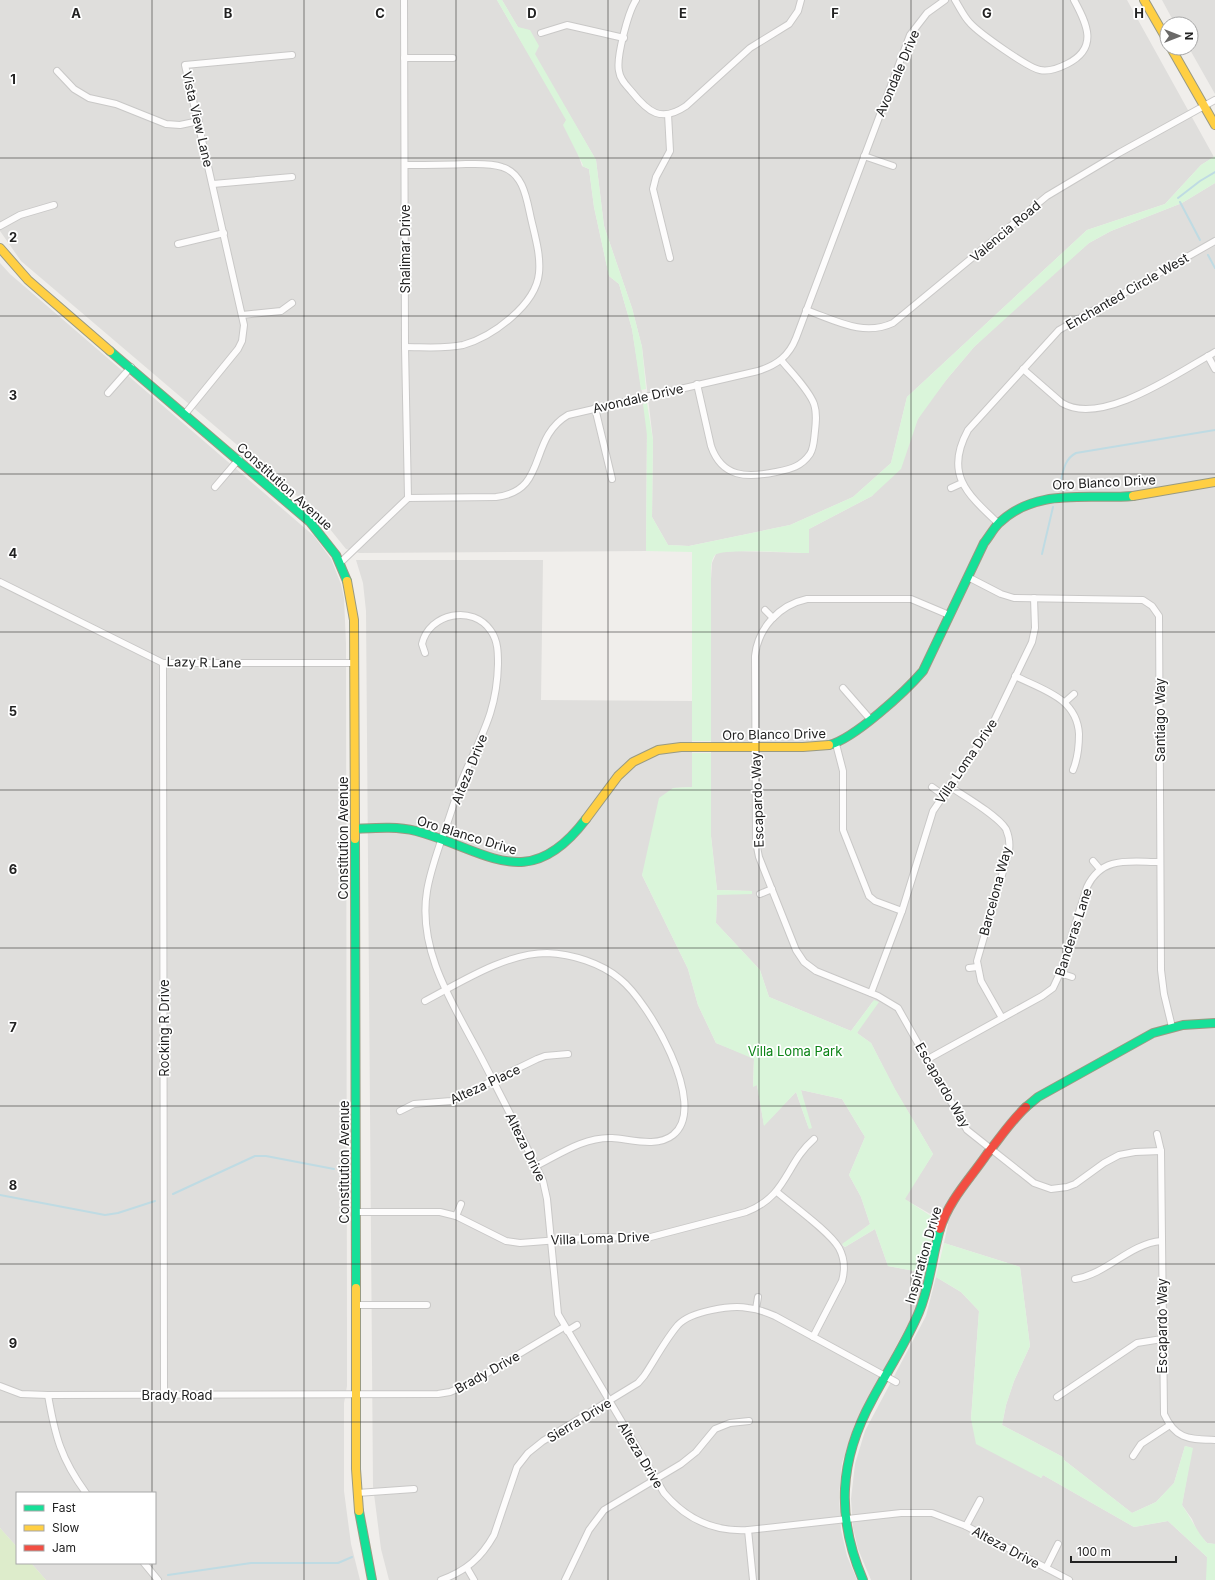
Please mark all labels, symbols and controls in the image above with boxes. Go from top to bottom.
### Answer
text: A [71,5,81,21]
text: B [224,5,233,21]
text: C [375,5,385,21]
text: D [527,5,537,21]
text: E [679,5,687,21]
text: F [831,5,839,21]
text: G [982,5,992,21]
text: H [1134,5,1144,21]
north arrow [1159,16,1199,56]
street label: Avondale Drive [872,27,922,119]
text: N [1182,32,1196,40]
street label: Vista View Lane [179,69,217,169]
text: 1 [10,71,16,87]
street label: Valencia Road [967,197,1043,265]
street label: Shalimar Drive [397,204,413,294]
text: 2 [9,229,17,245]
street label: Enchanted Circle West [1063,249,1191,333]
street label: Avondale Drive [591,380,685,416]
text: 3 [9,387,17,403]
street label: Constitution Avenue [234,439,336,533]
street label: Oro Blanco Drive [1052,471,1156,493]
text: 4 [9,545,18,561]
street label: Lazy R Lane [166,653,242,671]
street label: Santiago Way [1152,678,1168,762]
text: 5 [9,703,17,719]
street label: Villa Loma Drive [932,715,1000,807]
street label: Oro Blanco Drive [722,725,826,743]
street label: Alteza Drive [448,732,490,806]
street label: Escapardo Way [747,752,767,848]
street label: Constitution Avenue [335,776,351,900]
street label: Oro Blanco Drive [415,812,519,858]
street label: Barcelona Way [975,845,1015,937]
text: 6 [9,861,17,877]
street label: Banderas Lane [1051,886,1095,978]
street label: Rocking R Drive [156,979,172,1077]
text: 7 [9,1019,17,1035]
street label: Escapardo Way [912,1040,974,1130]
park label: Villa Loma Park [748,1043,842,1059]
street label: Alteza Place [447,1061,523,1107]
street label: Constitution Avenue [336,1100,352,1224]
street label: Alteza Drive [503,1110,549,1184]
text: 8 [9,1177,17,1193]
street label: Inspiration Drive [902,1205,944,1305]
street label: Villa Loma Drive [550,1228,650,1248]
street label: Escapardo Way [1154,1278,1170,1374]
text: 9 [9,1335,17,1351]
street label: Brady Drive [452,1348,522,1396]
street label: Brady Road [141,1387,213,1403]
street label: Sierra Drive [544,1395,614,1445]
street label: Alteza Drive [615,1419,667,1491]
legend [16,1492,156,1564]
text: Fast [52,1500,76,1515]
text: Slow [52,1520,80,1535]
street label: Alteza Drive [969,1523,1043,1571]
scale bar [1071,1538,1176,1564]
text: Jam [52,1540,76,1555]
text: 100 m [1077,1544,1111,1559]

